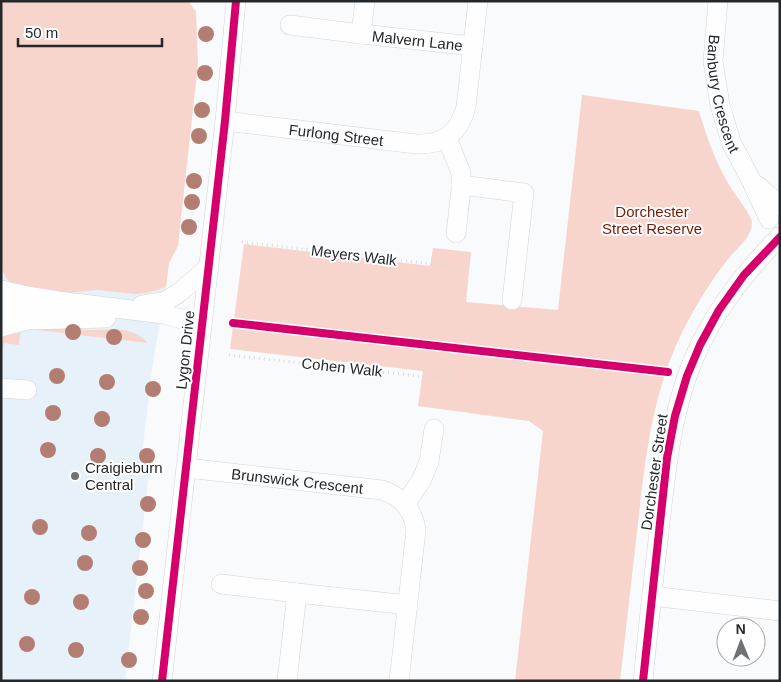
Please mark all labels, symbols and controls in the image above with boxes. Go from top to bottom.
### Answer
scale bar [18,15,161,47]
text: 50 m [25,24,58,41]
street label: Malvern Lane [371,27,464,53]
street label: Banbury Crescent [704,34,744,156]
street label: Furlong Street [288,120,385,149]
park label: Dorchester Street Reserve [602,203,702,237]
street label: Meyers Walk [310,241,398,269]
street label: Lygon Drive [172,310,198,390]
street label: Cohen Walk [301,354,384,380]
street label: Dorchester Street [637,412,671,531]
place label: Craigieburn Central [85,459,163,493]
street label: Brunswick Crescent [230,465,365,496]
marker: Craigieburn Central [69,470,81,482]
north arrow [716,617,766,667]
text: N [736,621,746,637]

